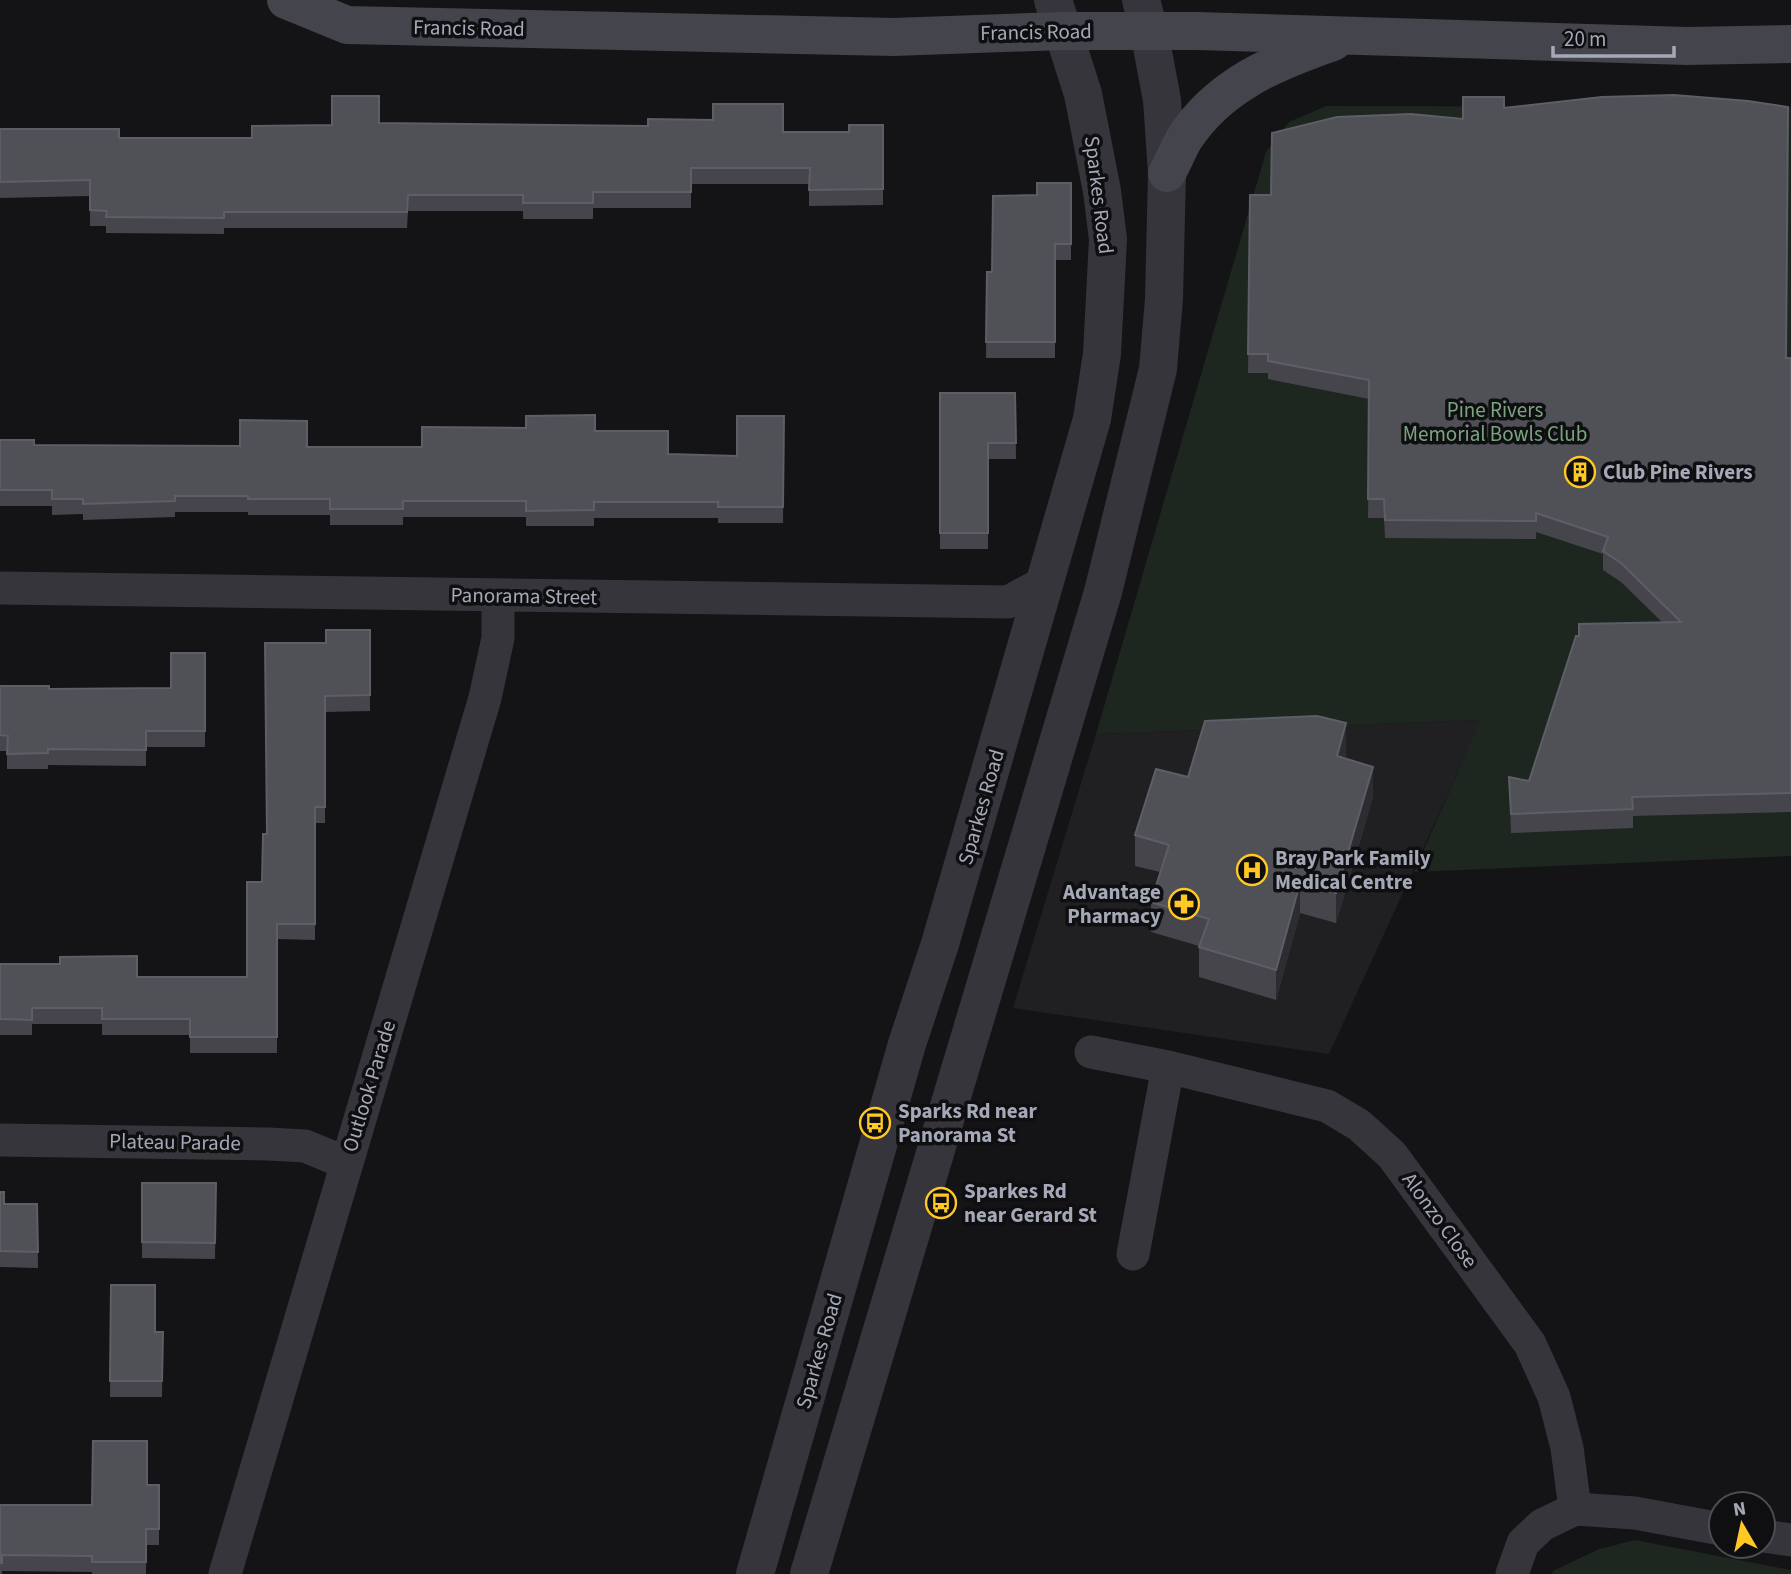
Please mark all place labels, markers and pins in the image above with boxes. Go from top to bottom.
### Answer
building icon: Club Pine Rivers [1563,455,1597,489]
place label: Club Pine Rivers [1603,457,1753,487]
place label: Bray Park Family Medical Centre [1275,843,1431,897]
hospital icon: Bray Park Family Medical Centre [1235,853,1269,887]
place label: Advantage Pharmacy [1062,877,1161,931]
pharmacy icon: Advantage Pharmacy [1167,887,1201,921]
place label: Sparks Rd near Panorama St [898,1096,1038,1150]
bus stop icon: Sparks Rd near Panorama St [858,1106,892,1140]
place label: Sparkes Rd near Gerard St [964,1176,1097,1230]
bus stop icon: Sparkes Rd near Gerard St [924,1186,958,1220]

